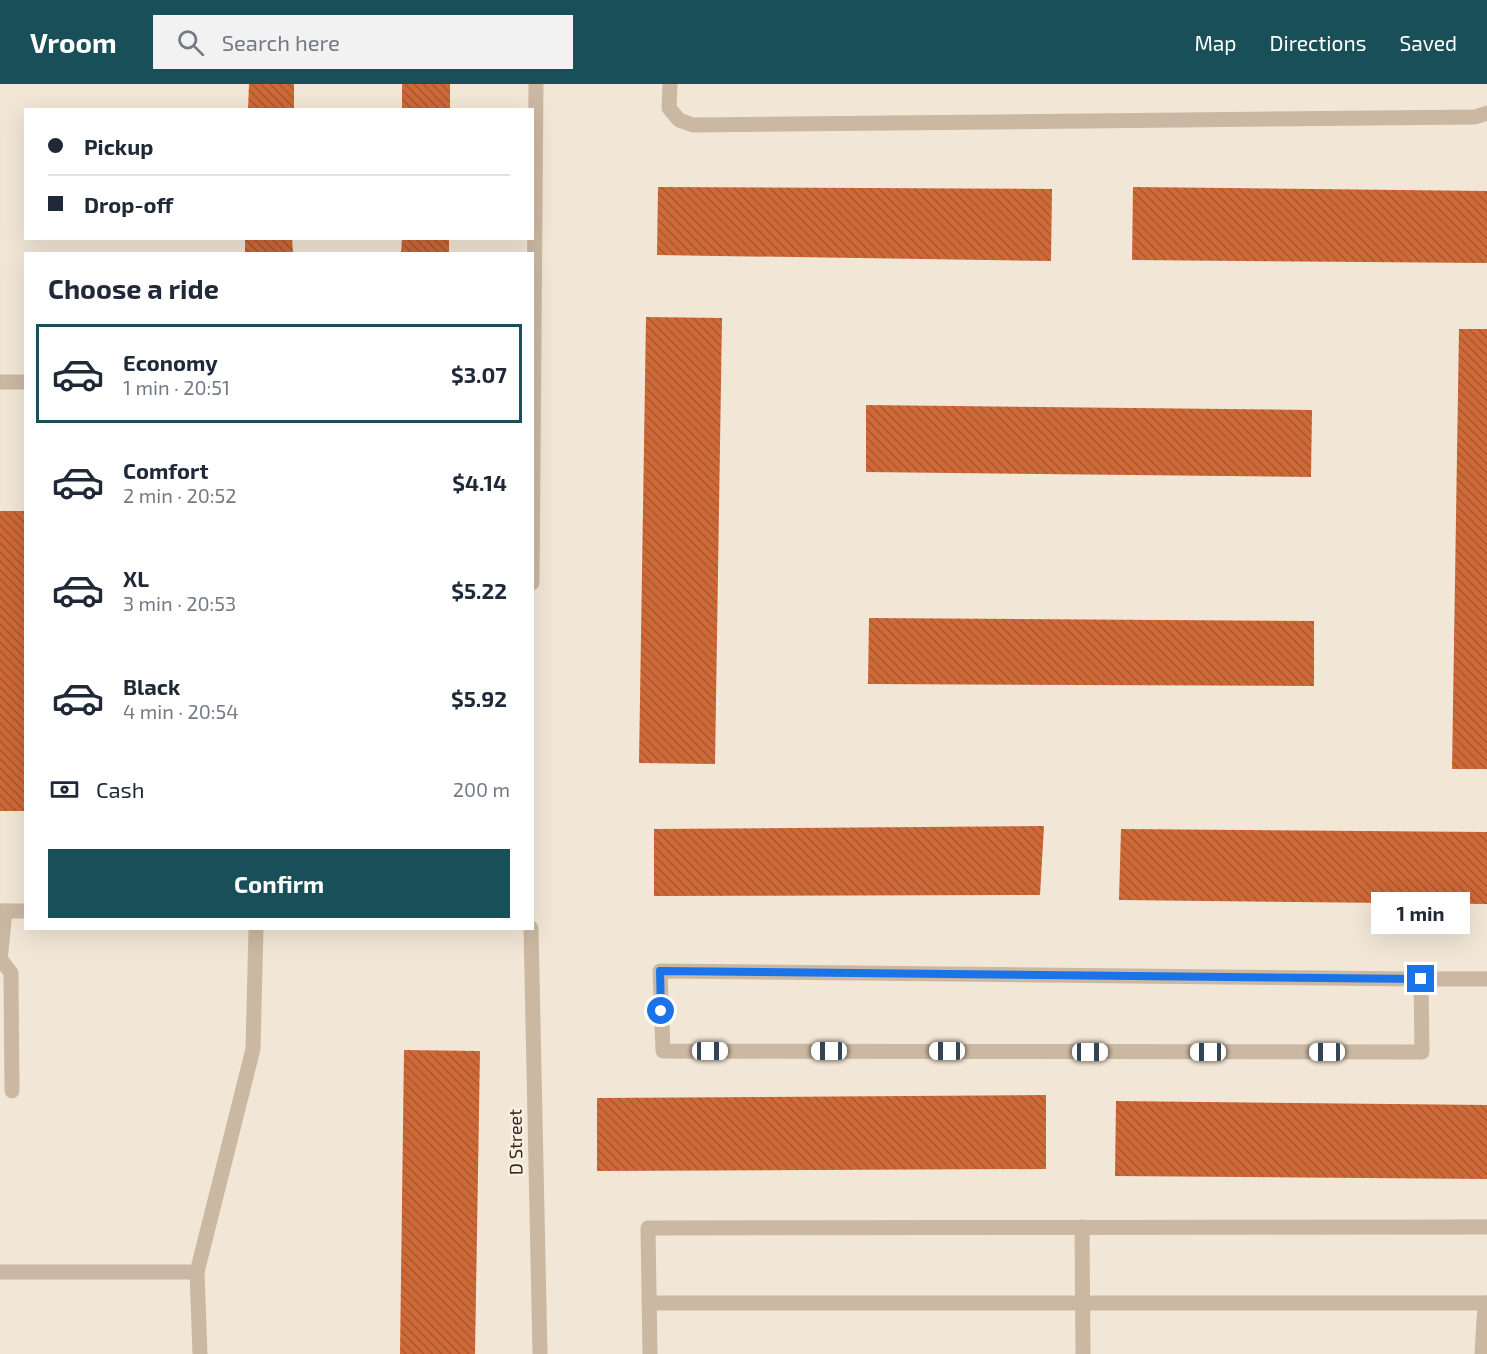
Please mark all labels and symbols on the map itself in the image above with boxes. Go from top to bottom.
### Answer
callout: 1 min [1372,892,1470,934]
route end [1407,965,1434,992]
route start [647,997,674,1024]
car [692,1042,728,1060]
car [811,1042,847,1060]
car [929,1042,965,1060]
car [1072,1043,1108,1061]
car [1190,1043,1226,1061]
car [1309,1043,1345,1061]
street label: D Street [503,1109,527,1175]

